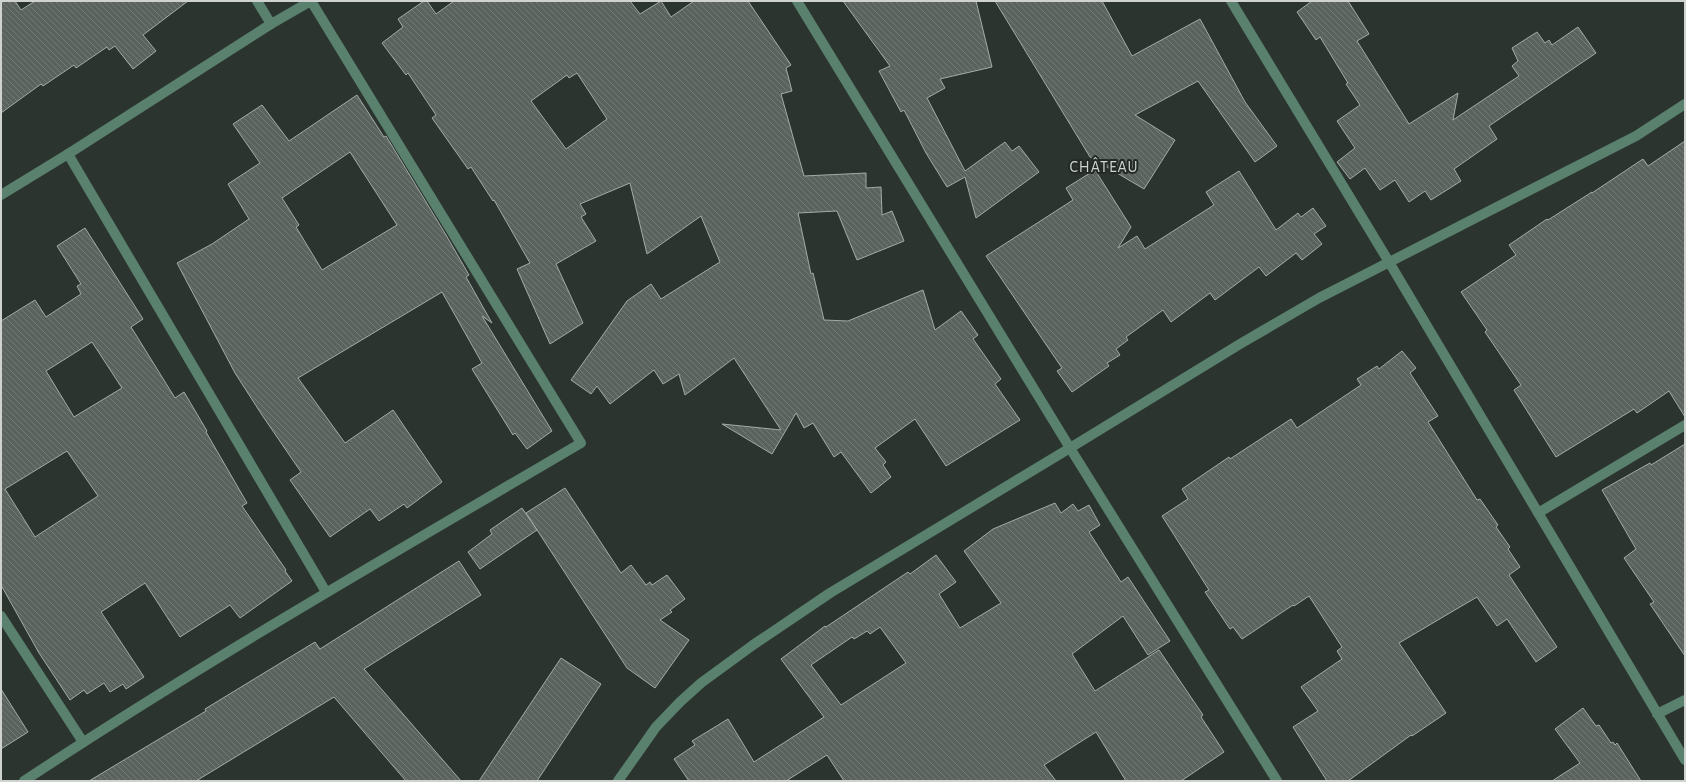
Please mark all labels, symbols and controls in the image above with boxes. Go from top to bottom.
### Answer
district label: CHÂTEAU [1069,157,1139,175]

